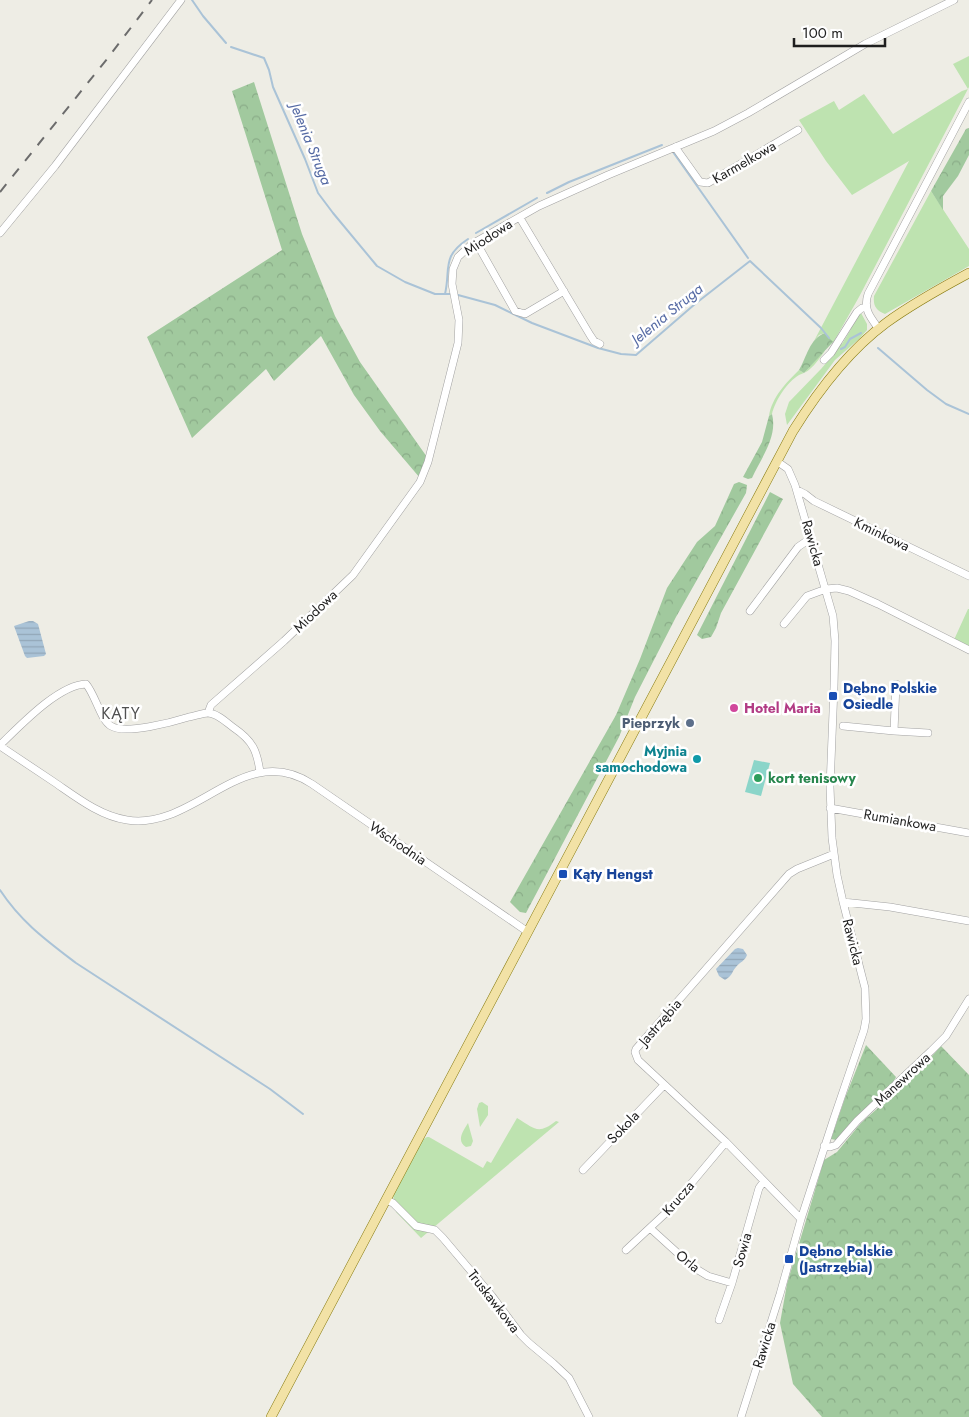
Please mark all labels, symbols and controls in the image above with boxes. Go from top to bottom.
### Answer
scale bar [794,15,885,47]
text: 100 m [802,22,843,44]
water label: Jelenia Struga [283,97,338,189]
street label: Karmelkowa [708,136,780,188]
street label: Miodowa [460,214,516,260]
water label: Jelenia Struga [624,278,708,352]
street label: Kminkowa [851,512,913,556]
street label: Rawicka [797,518,829,568]
street label: Miodowa [289,585,341,637]
place label: Dębno Polskie Osiedle [843,678,937,714]
marker: Dębno Polskie Osiedle [827,690,839,702]
place label: Hotel Maria [744,698,821,718]
district label: KĄTY [101,702,141,725]
marker: Hotel Maria [728,702,740,714]
place label: Pieprzyk [622,713,680,733]
marker: Pieprzyk [684,717,696,729]
place label: Myjnia samochodowa [595,741,687,777]
marker: Myjnia samochodowa [691,753,703,765]
place label: kort tenisowy [768,768,856,788]
marker: kort tenisowy [752,772,764,784]
street label: Rumiankowa [862,804,938,836]
street label: Wschodnia [365,816,431,870]
place label: Kąty Hengst [573,864,653,884]
marker: Kąty Hengst [557,868,569,880]
street label: Rawicka [838,917,868,967]
street label: Jastrzębia [633,994,686,1051]
street label: Manewrowa [869,1048,935,1110]
street label: Sokola [602,1106,644,1148]
street label: Krucza [657,1176,699,1220]
street label: Sowia [728,1230,756,1270]
place label: Dębno Polskie (Jastrzębia) [799,1241,893,1277]
street label: Orla [672,1245,704,1277]
marker: Dębno Polskie (Jastrzębia) [783,1253,795,1265]
street label: Truskawkowa [463,1265,525,1337]
street label: Rawicka [748,1319,780,1371]

